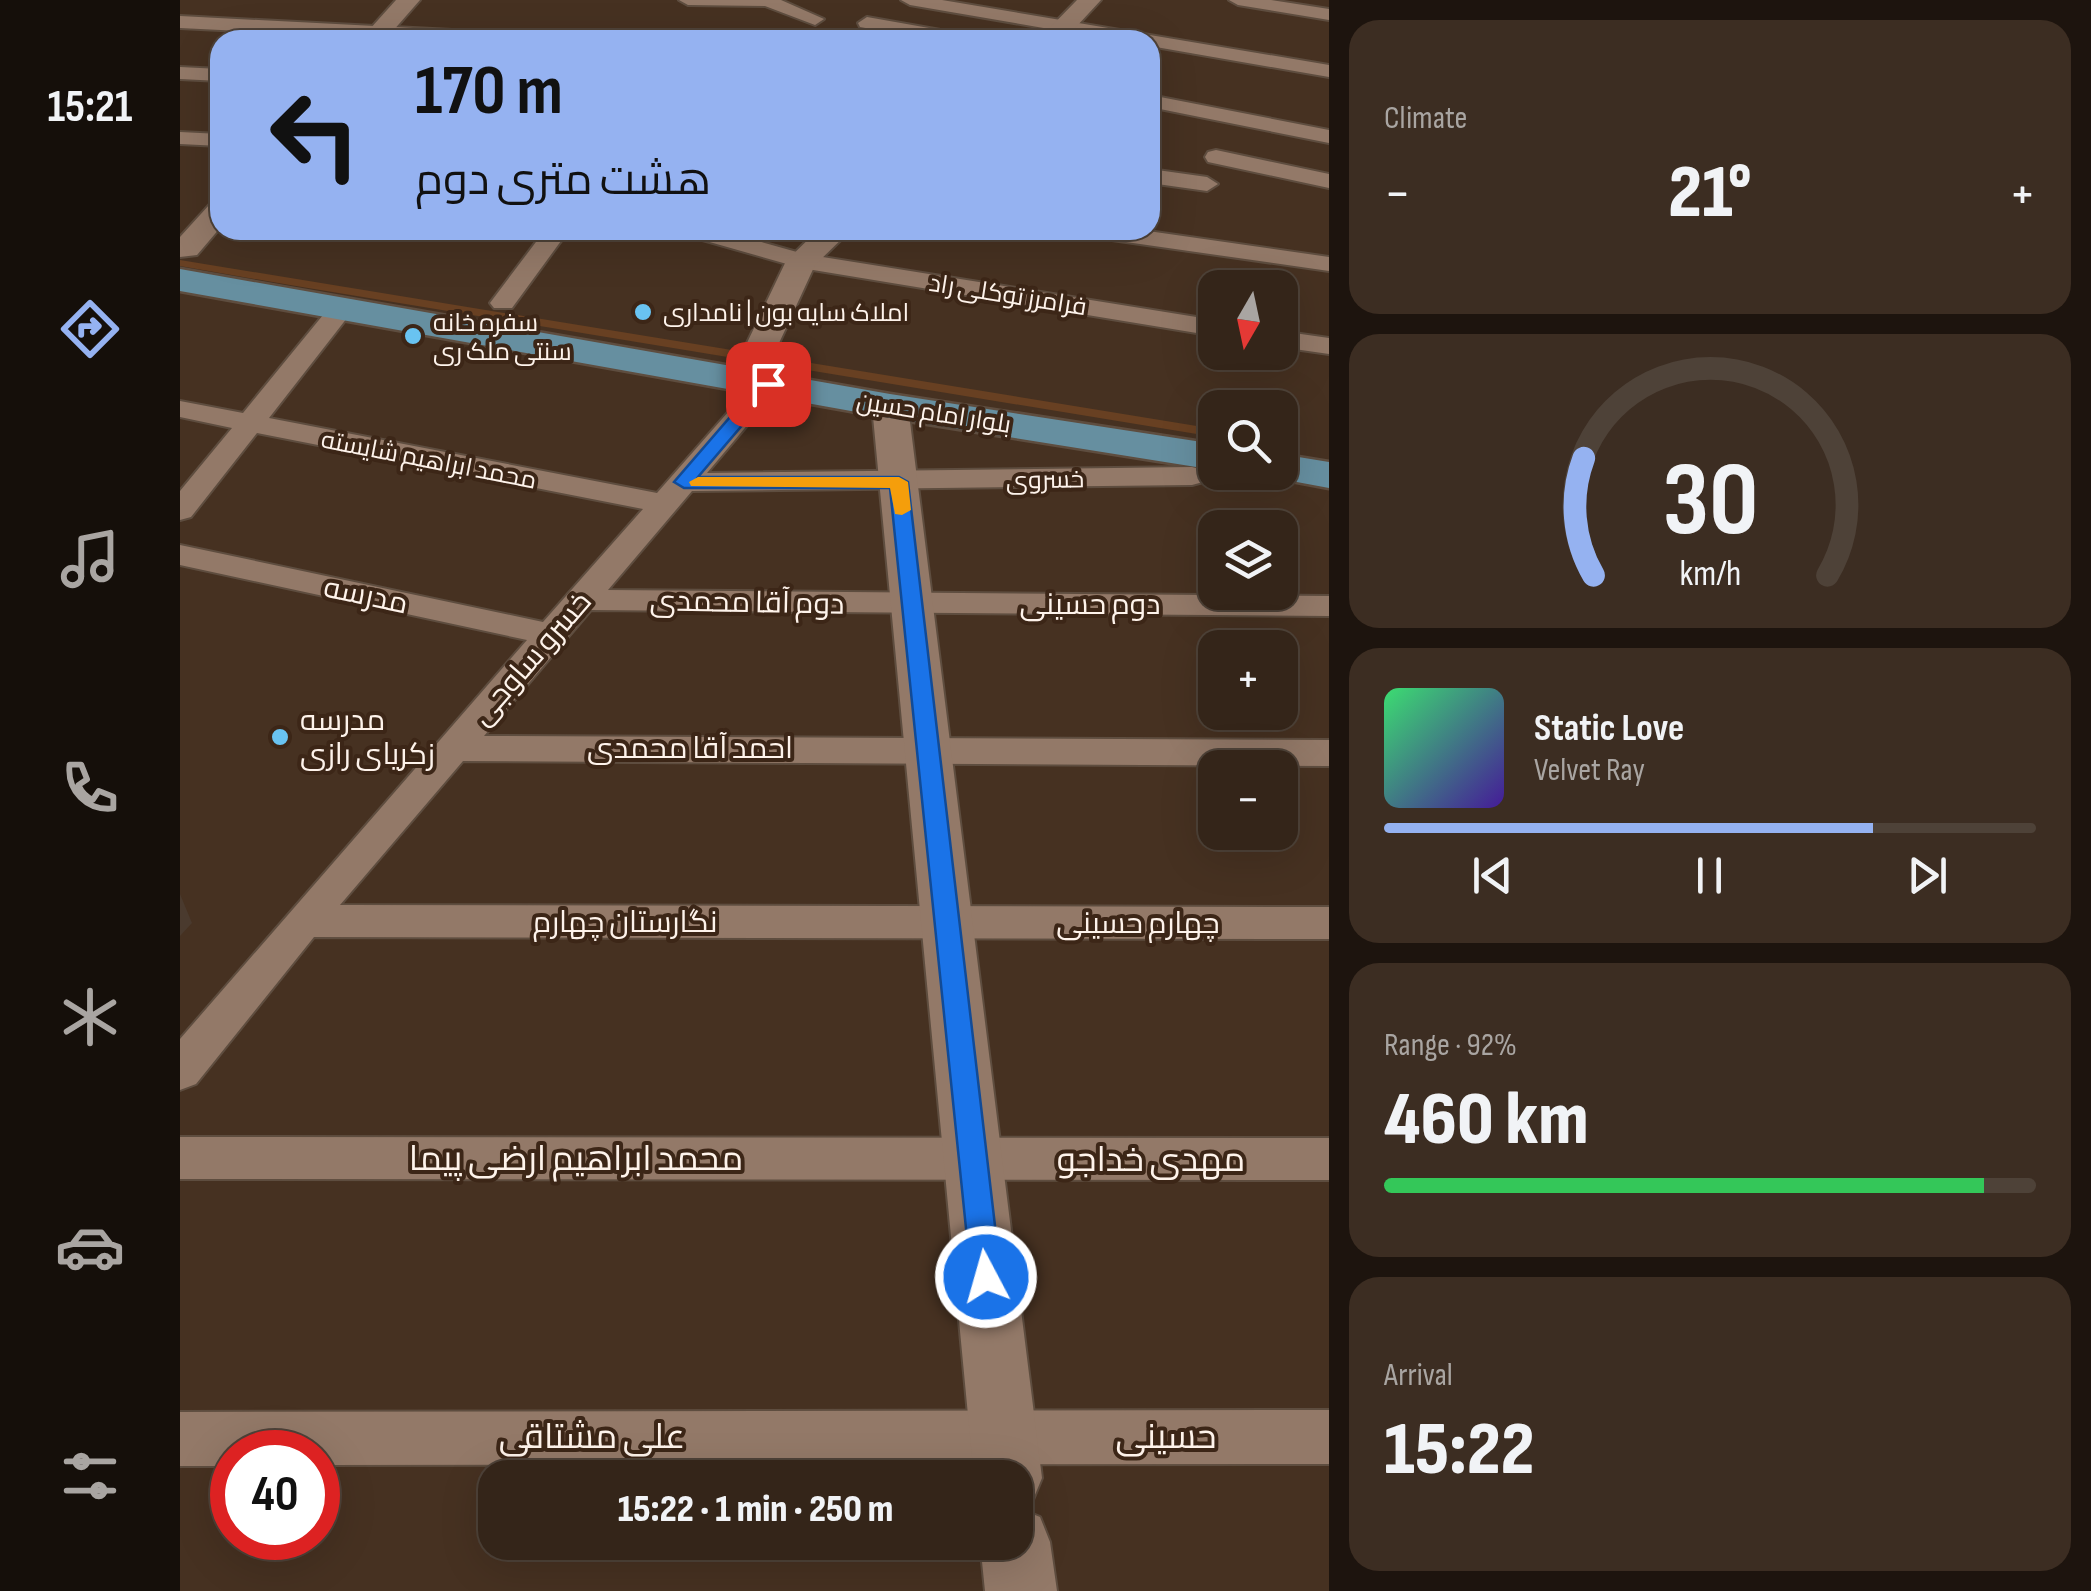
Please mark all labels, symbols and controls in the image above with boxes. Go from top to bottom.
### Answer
text: 170 m [415,50,563,134]
icon: left [250,70,380,200]
text: 15:21 [48,80,132,135]
text: Climate [1384,99,1467,138]
text: 21° [1668,148,1752,239]
text: هشت متری دوم [415,153,711,208]
text: − [1384,161,1411,228]
text: + [2009,161,2036,228]
street label: فرامرز توکلی راد [927,268,1089,323]
north arrow [1198,270,1298,370]
map controls [1198,270,1298,850]
icon: directions [55,294,125,364]
place label: املاک سایه بون | نامداری [663,298,909,329]
marker: املاک سایه بون | نامداری [632,301,654,323]
place label: سفره خانه سنتی ملک ری [433,308,572,368]
marker: سفره خانه سنتی ملک ری [402,325,424,347]
pin [726,342,811,427]
icon: arrive [741,357,796,412]
street label: بلوار امام حسین [854,386,1013,442]
button: search [1198,390,1298,490]
street label: محمد ابراهیم شایسته [318,424,539,498]
text: 30 [1662,439,1758,564]
street label: خسروی [1006,464,1085,497]
button: layers [1198,510,1298,610]
icon: music [55,524,125,594]
text: km/h [1679,553,1741,596]
street label: مدرسه [320,569,411,622]
street label: دوم آقا محمدی [649,583,845,624]
street label: خسرو ساوجی [464,584,600,733]
street label: دوم حسینی [1020,587,1161,624]
button: + [1198,630,1298,730]
place label: مدرسه زکریای رازی [300,703,435,773]
text: Static Love [1534,706,1684,751]
marker: مدرسه زکریای رازی [269,726,291,748]
street label: احمد آقا محمدی [587,731,793,767]
button: − [1198,750,1298,850]
text: Velvet Ray [1534,751,1645,790]
icon: phone [55,753,125,823]
icon: previous [1465,848,1520,903]
icon: pause [1682,848,1737,903]
icon: next [1900,848,1955,903]
street label: نگارستان چهارم [532,905,718,942]
street label: چهارم حسینی [1056,906,1220,943]
icon: climate [55,982,125,1052]
text: Range · 92% [1384,1026,1517,1065]
text: 460 km [1384,1075,1589,1166]
street label: محمد ابراهیم ارضی پیما [409,1138,743,1182]
street label: مهدی خداجو [1057,1139,1245,1182]
icon: car [55,1212,125,1282]
position arrow [934,1225,1038,1329]
text: Arrival [1384,1356,1453,1395]
text: 15:22 [1384,1405,1534,1496]
street label: علی مشتاقی [499,1416,685,1459]
street label: حسینی [1115,1416,1217,1459]
speed limit sign: 40 [210,1430,340,1560]
icon: filters [55,1441,125,1511]
text: 15:22 · 1 min · 250 m [618,1487,893,1532]

